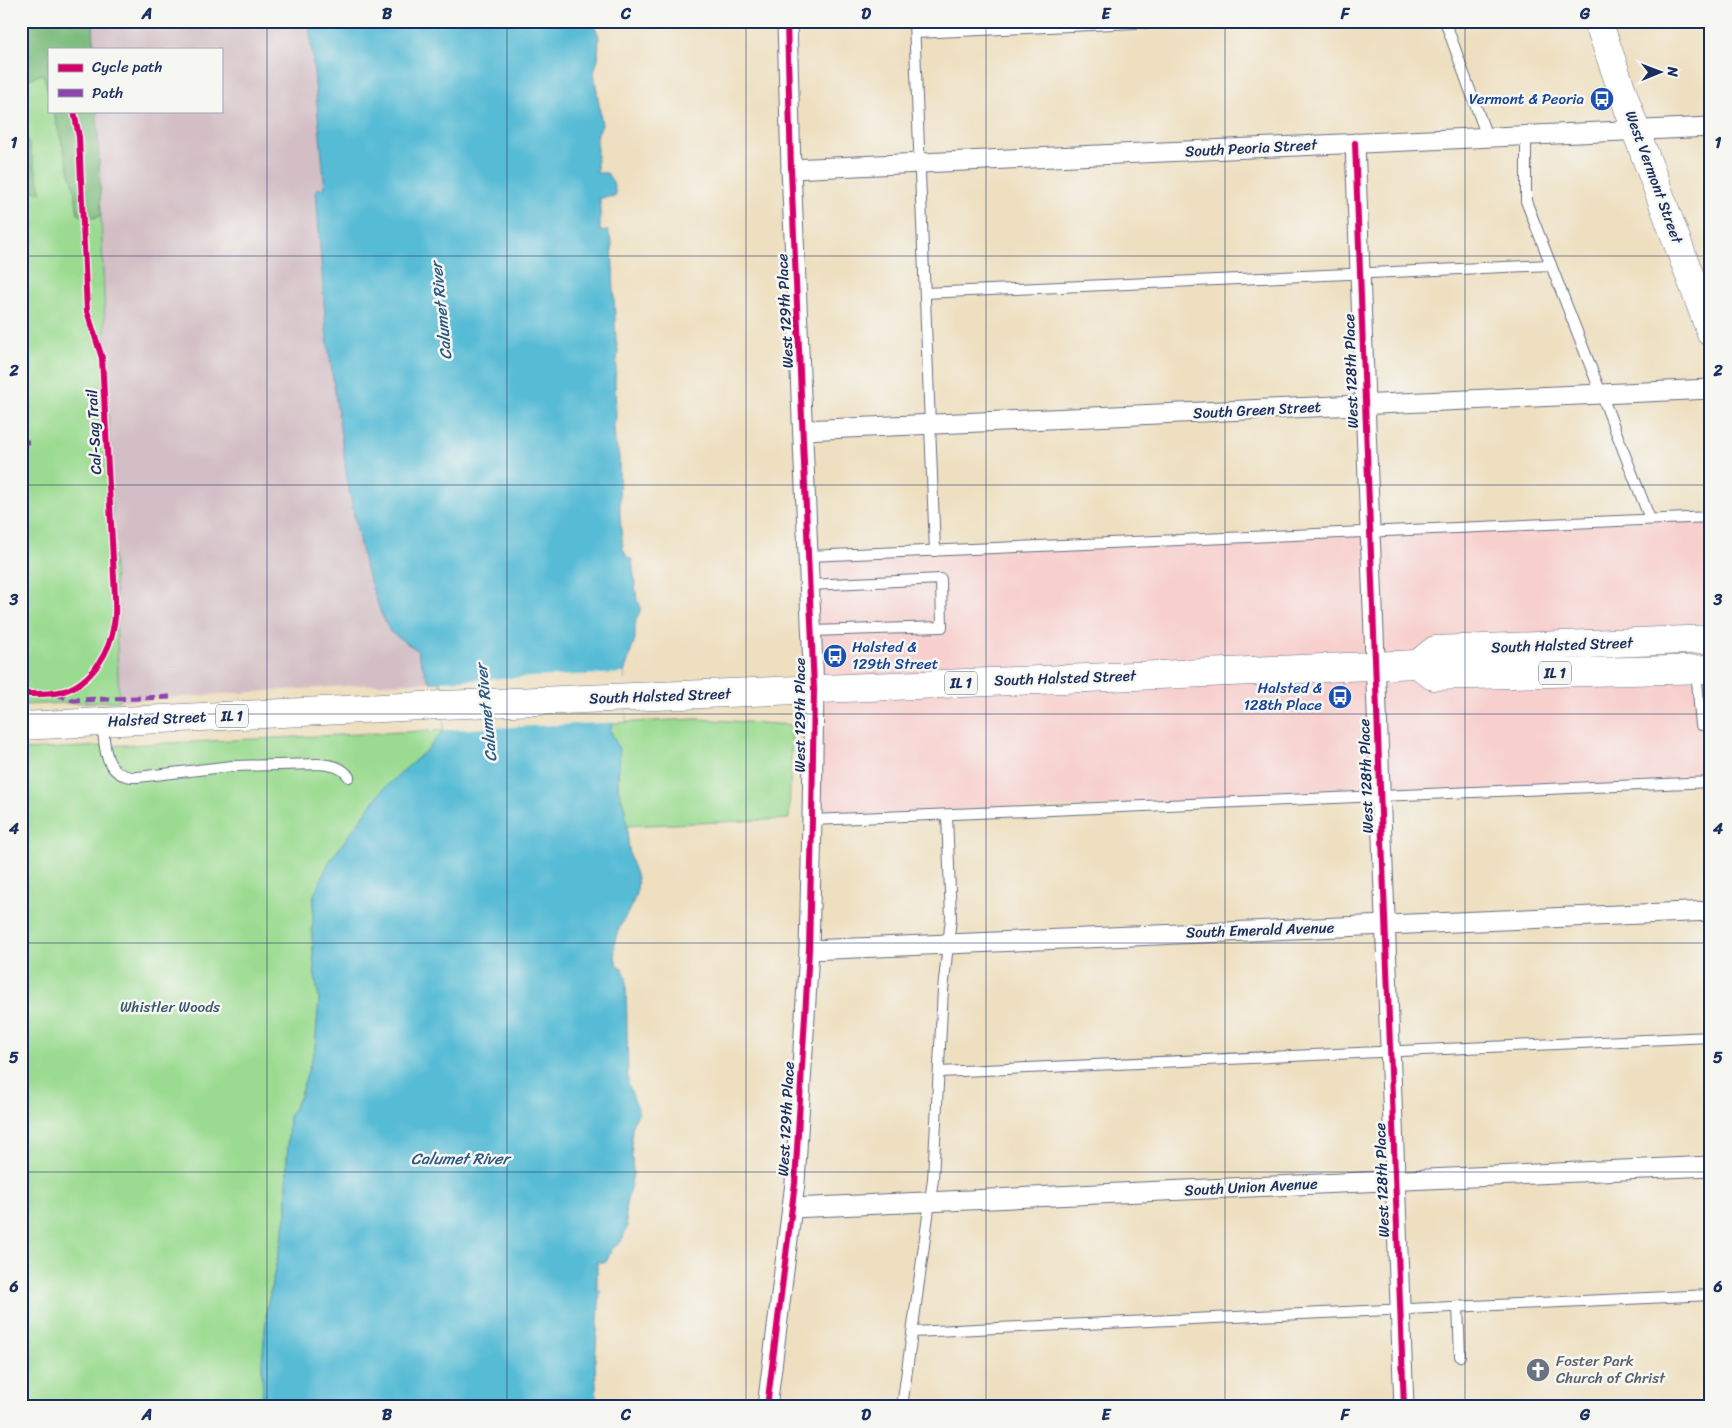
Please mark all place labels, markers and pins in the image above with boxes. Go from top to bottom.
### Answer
place label: Vermont & Peoria [1469,86,1584,112]
bus stop icon: Vermont & Peoria [1589,86,1615,112]
place label: Halsted & 129th Street [852,634,939,677]
bus stop icon: Halsted & 129th Street [822,643,848,669]
place label: Halsted & 128th Place [1243,675,1322,718]
bus stop icon: Halsted & 128th Place [1327,684,1353,710]
place label: Foster Park Church of Christ [1556,1348,1666,1391]
church icon: Foster Park Church of Christ [1525,1357,1551,1383]

